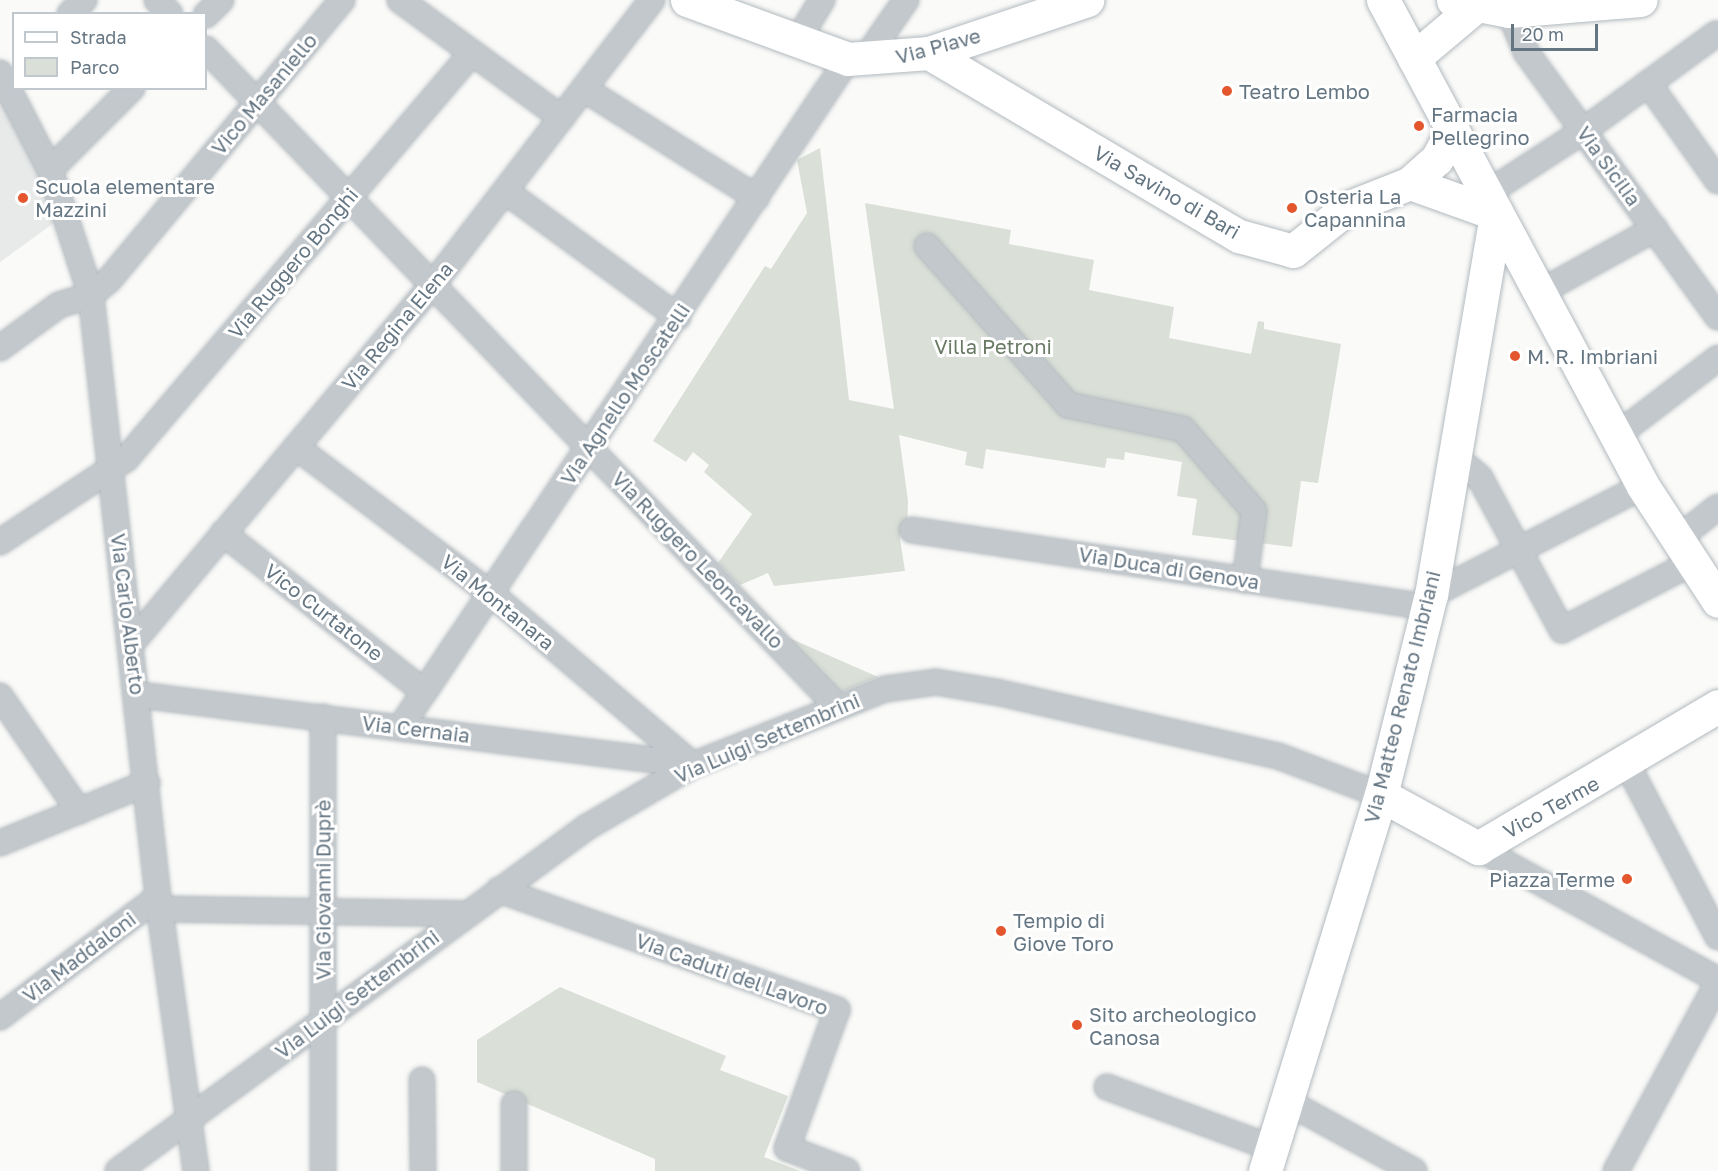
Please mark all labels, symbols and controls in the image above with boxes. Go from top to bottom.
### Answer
legend [12,12,207,90]
scale bar [1514,12,1601,50]
street label: Via Piave [893,23,983,69]
text: 20 m [1522,23,1564,45]
text: Strada [70,26,127,48]
street label: Vico Masaniello [206,28,322,160]
text: Parco [70,56,119,78]
place label: Teatro Lembo [1239,79,1370,103]
marker: Teatro Lembo [1220,84,1234,98]
place label: Farmacia Pellegrino [1431,102,1529,149]
marker: Farmacia Pellegrino [1412,119,1426,133]
street label: Via Sicilia [1572,122,1646,210]
street label: Via Savino di Bari [1089,140,1245,244]
place label: Scuola elementare Mazzini [35,174,215,221]
street label: Via Ruggero Bonghi [223,183,363,343]
place label: Osteria La Capannina [1304,184,1406,231]
marker: Scuola elementare Mazzini [16,191,30,205]
marker: Osteria La Capannina [1285,201,1299,215]
street label: Via Regina Elena [336,257,458,395]
street label: Via Agnello Moscatelli [555,299,695,489]
park label: Villa Petroni [934,334,1052,358]
place label: M. R. Imbriani [1527,344,1658,368]
marker: M. R. Imbriani [1508,349,1522,363]
street label: Via Ruggero Leoncavallo [607,467,789,653]
street label: Via Carlo Alberto [106,532,150,696]
street label: Via Duca di Genova [1077,542,1261,594]
street label: Via Montanara [437,549,559,655]
street label: Vico Curtatone [260,558,388,666]
street label: Via Matteo Renato Imbriani [1359,568,1445,826]
street label: Via Luigi Settembrini [671,688,863,788]
street label: Via Cernaia [361,710,471,748]
street label: Vico Terme [1499,771,1603,843]
street label: Via Giovanni Duprè [311,800,335,980]
place label: Piazza Terme [1489,867,1615,891]
marker: Piazza Terme [1620,872,1634,886]
street label: Via Maddaloni [18,907,140,1007]
place label: Tempio di Giove Toro [1013,908,1114,955]
marker: Tempio di Giove Toro [994,924,1008,938]
street label: Via Luigi Settembrini [270,925,444,1063]
street label: Via Caduti del Lavoro [633,928,831,1020]
place label: Sito archeologico Canosa [1089,1002,1257,1049]
marker: Sito archeologico Canosa [1070,1018,1084,1032]

